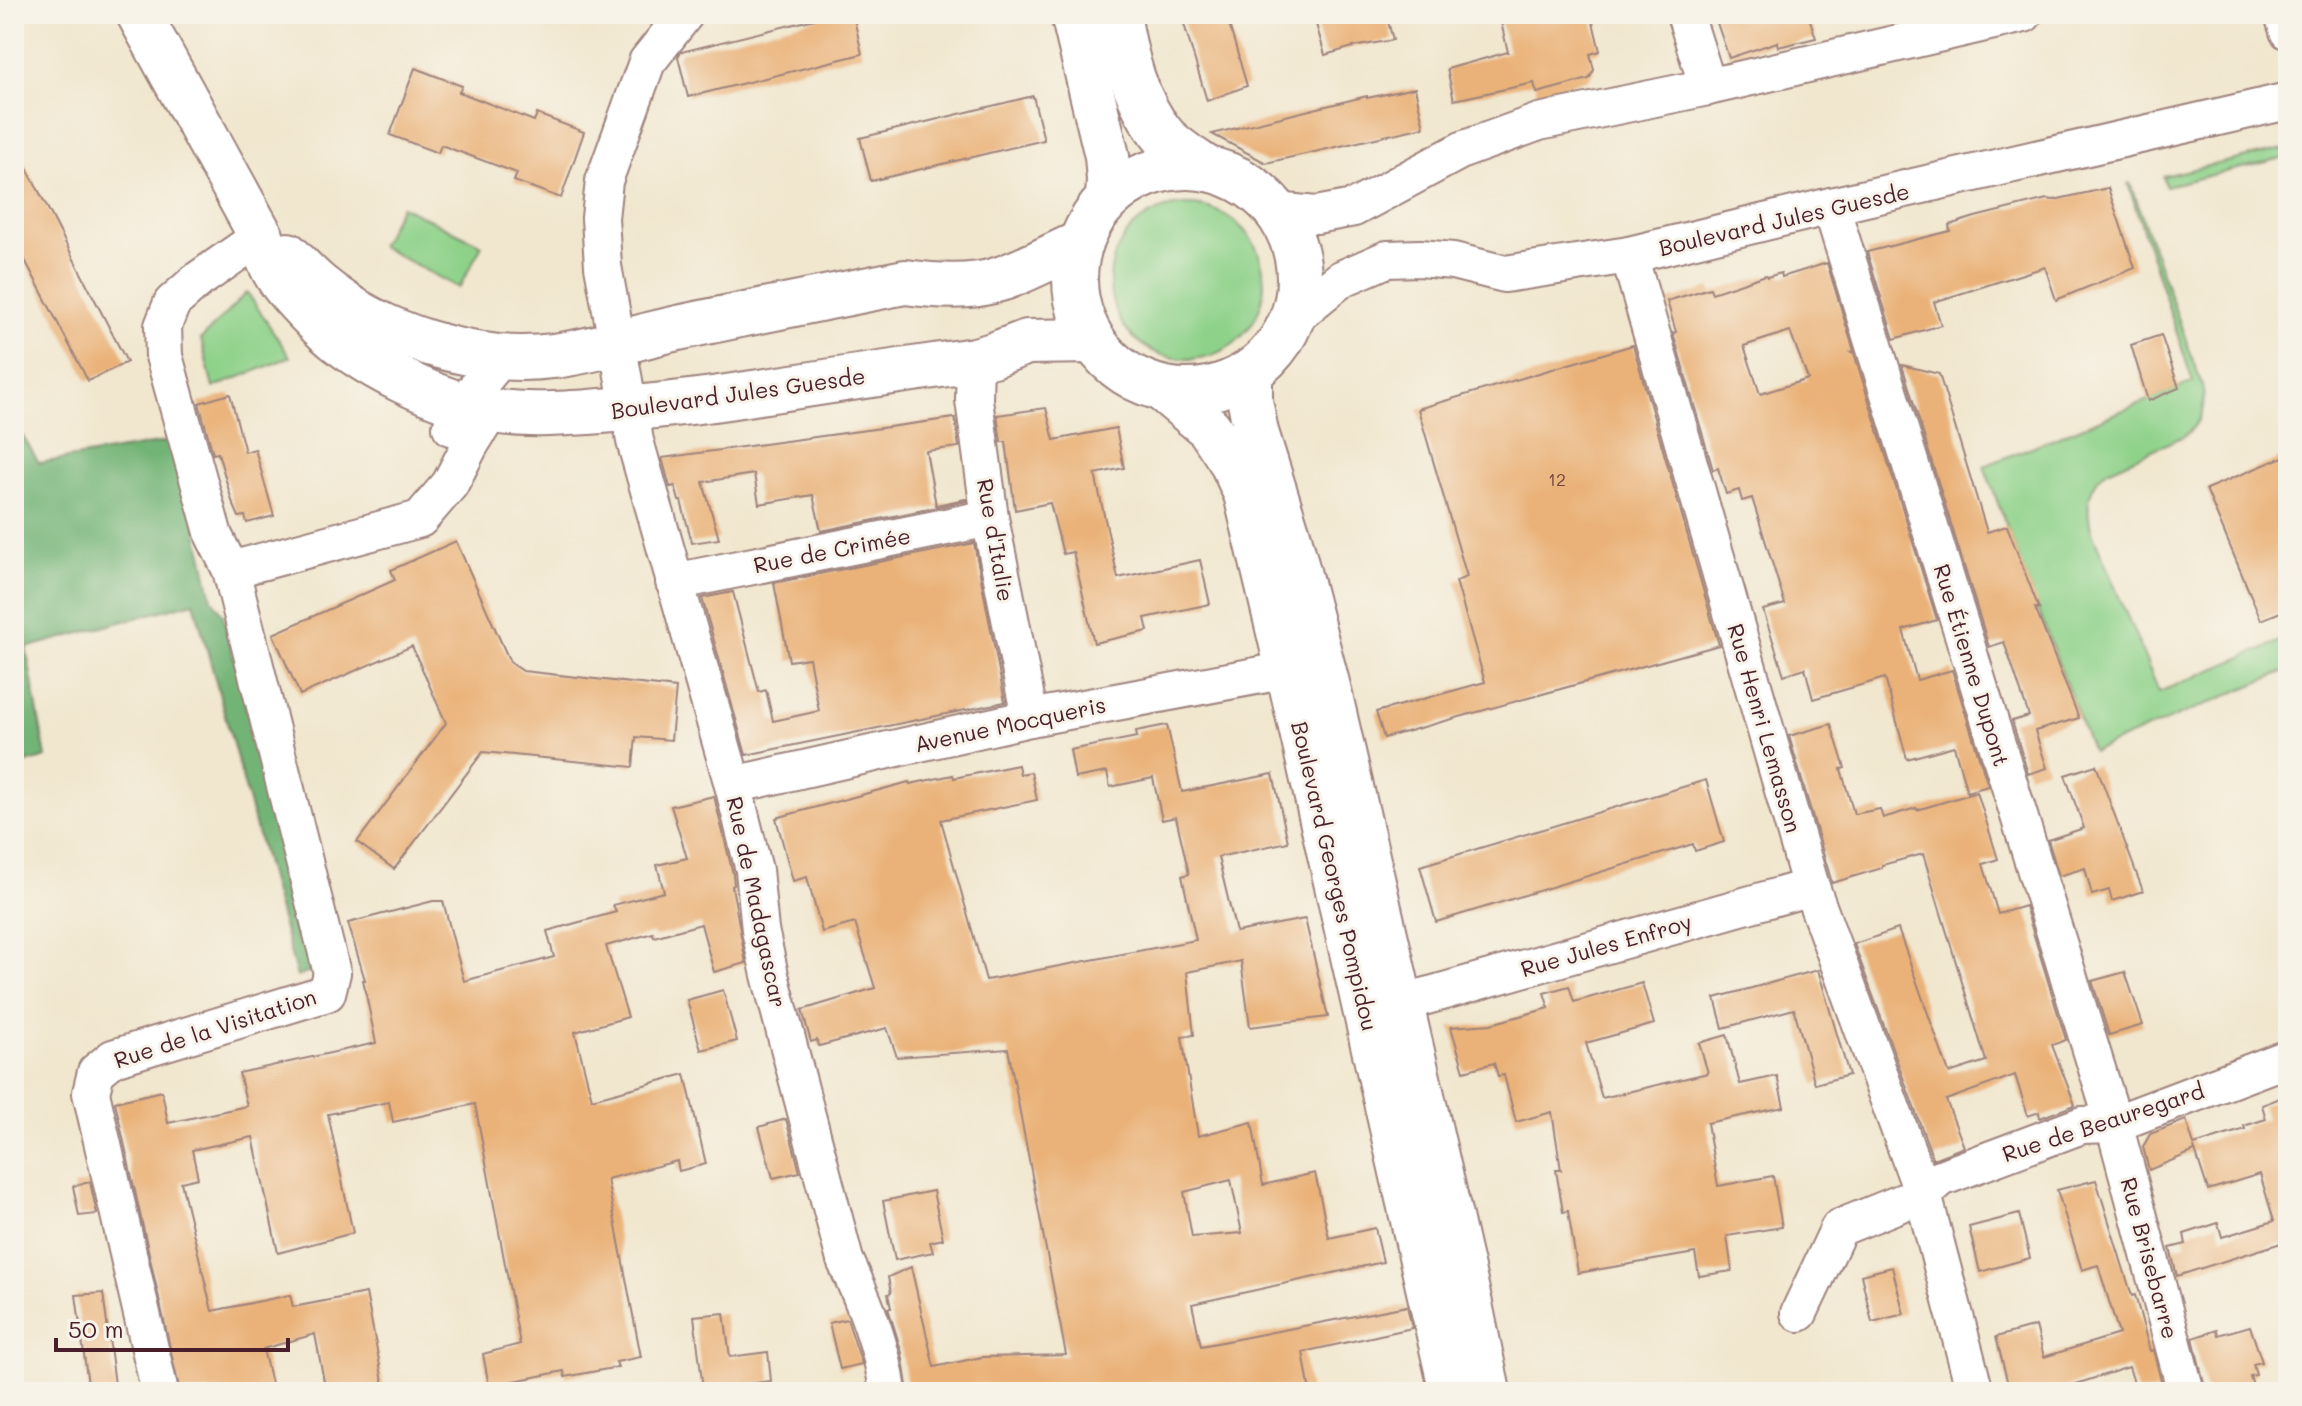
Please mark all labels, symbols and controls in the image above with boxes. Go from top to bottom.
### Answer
street label: Boulevard Jules Guesde [1656,176,1912,262]
street label: Boulevard Jules Guesde [609,361,867,425]
house number: 12 [1548,467,1566,491]
street label: Rue d'Italie [971,476,1021,604]
street label: Rue de Crimée [751,521,913,579]
street label: Rue Étienne Dupont [1927,560,2017,770]
street label: Rue Henri Lemasson [1721,620,1809,836]
street label: Avenue Mocqueris [912,690,1108,758]
street label: Boulevard Georges Pompidou [1285,718,1385,1034]
street label: Rue de Madagascar [720,794,794,1010]
street label: Rue Jules Enfroy [1517,907,1695,983]
street label: Rue de la Visitation [110,982,320,1074]
street label: Rue de Beauregard [1998,1076,2208,1168]
street label: Rue Brisebarre [2115,1174,2185,1342]
scale bar [56,1302,288,1352]
text: 50 m [68,1313,124,1344]

